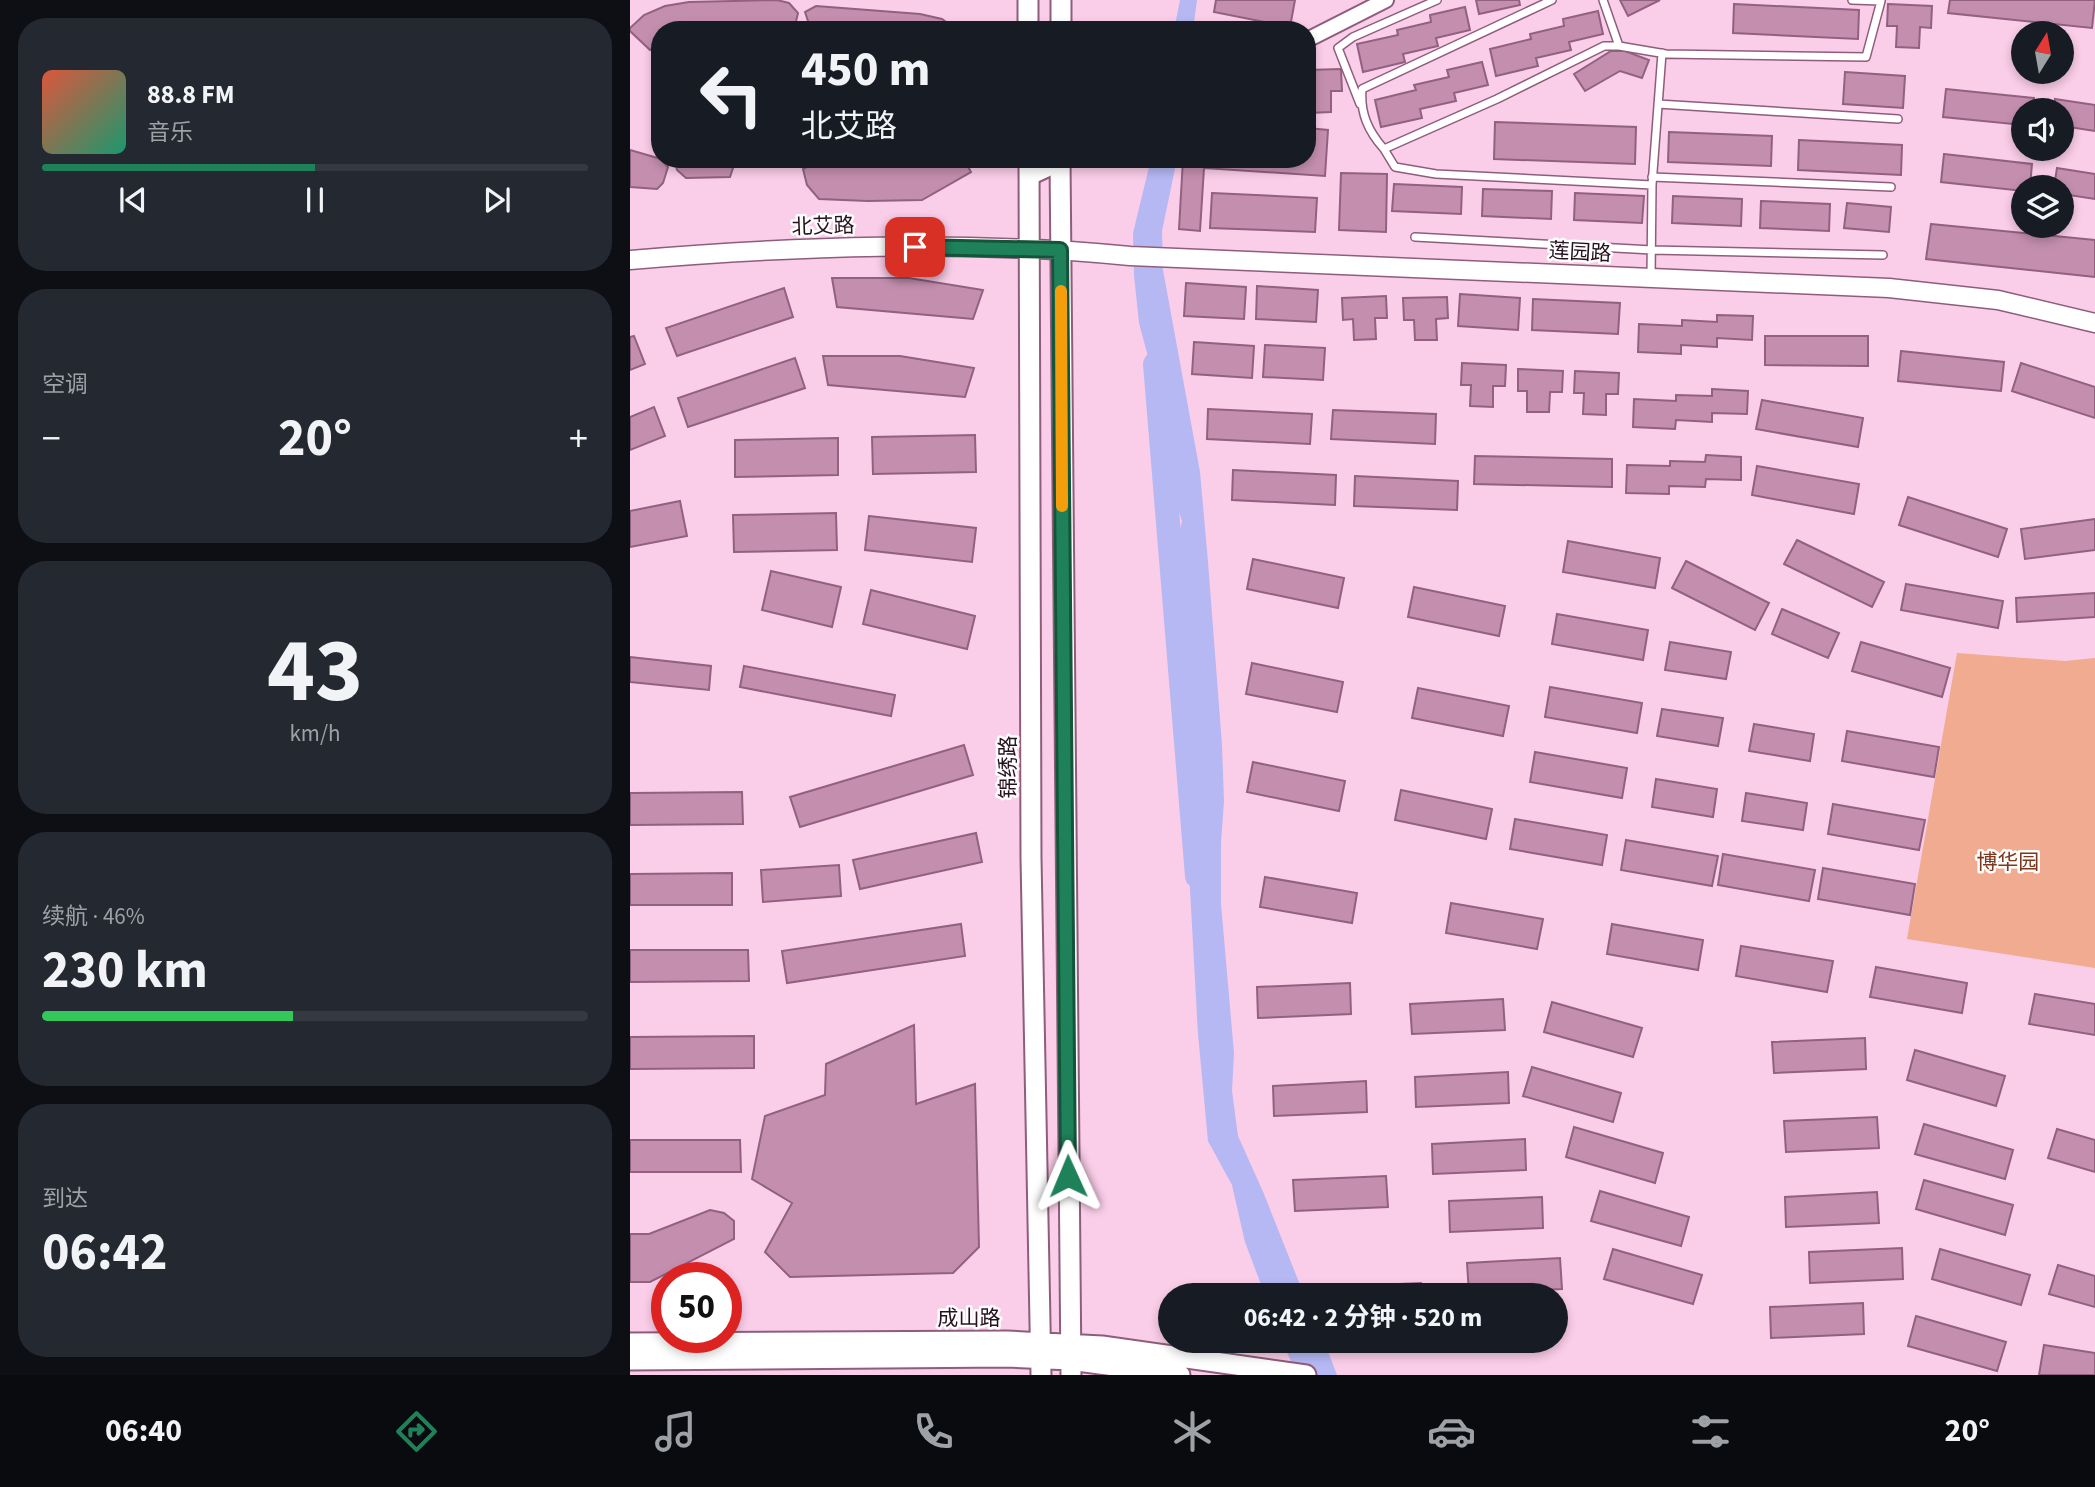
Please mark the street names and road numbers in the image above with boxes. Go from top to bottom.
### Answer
street label: 北艾路 [791,210,855,242]
street label: 莲园路 [1548,235,1612,269]
street label: 锦绣路 [993,736,1023,799]
street label: 成山路 [938,1303,1001,1333]

